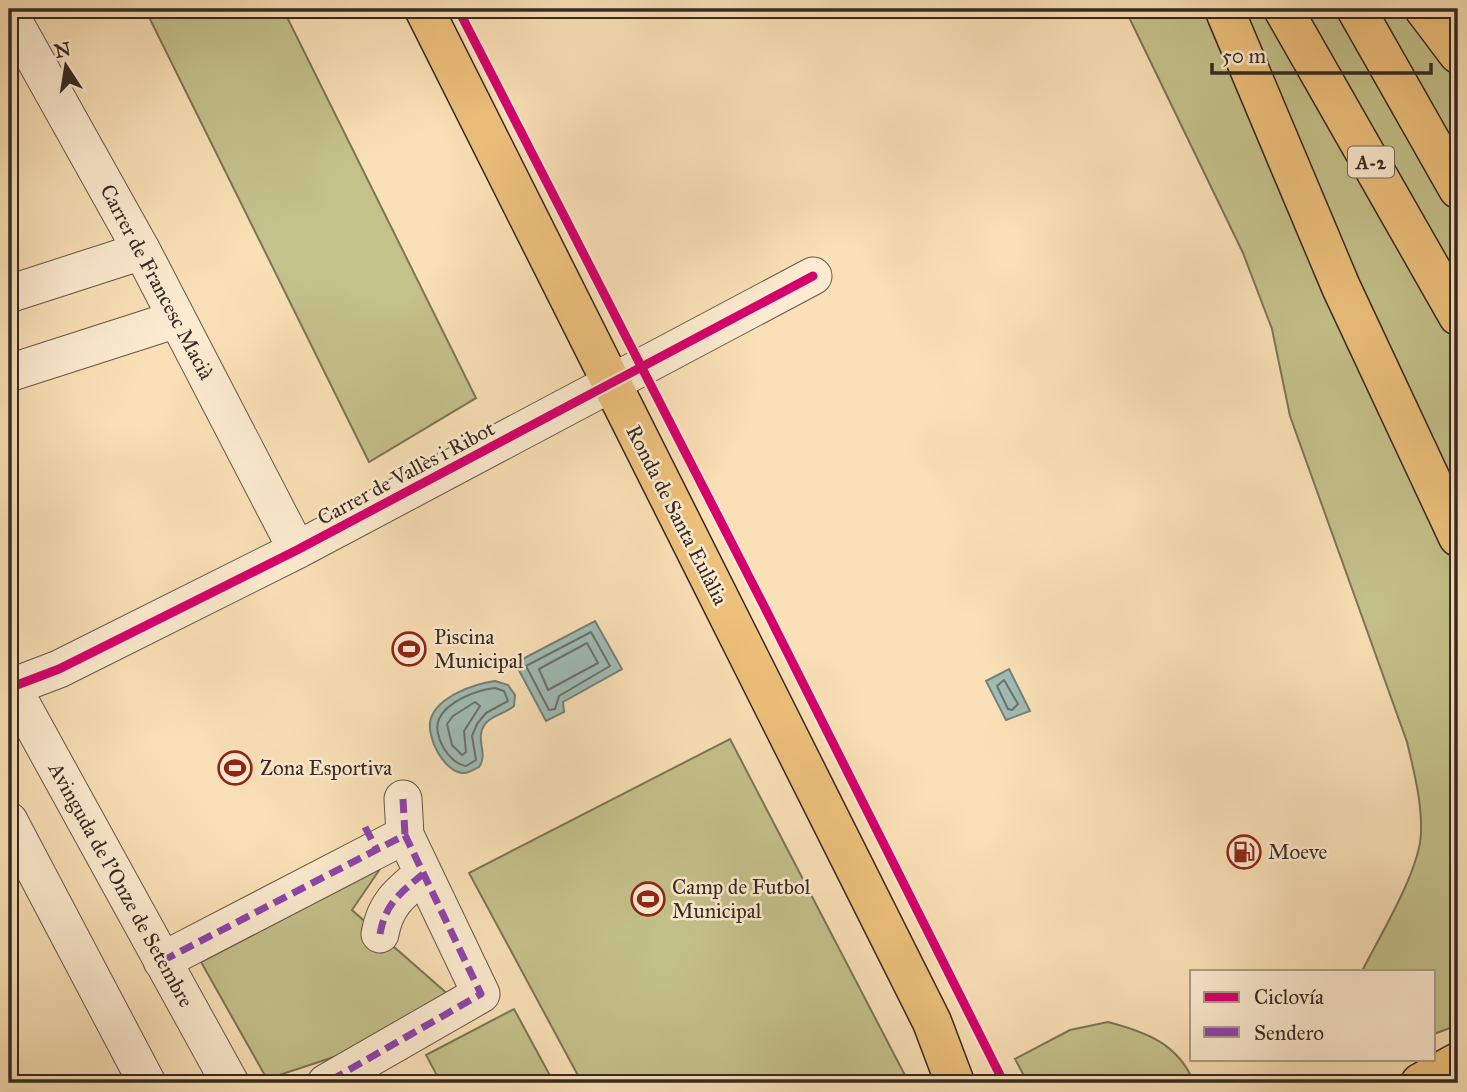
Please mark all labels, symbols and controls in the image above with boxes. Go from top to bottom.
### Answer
north arrow [32,32,102,102]
scale bar [1212,32,1430,76]
text: N [52,37,73,63]
text: 50 m [1222,43,1267,69]
road number: A-2 [1348,146,1394,178]
street label: Carrer de Francesc Macià [94,180,220,384]
street label: Carrer de Vallès i Ribot [313,415,500,531]
street label: Ronda de Santa Eulàlia [620,421,734,609]
place label: Piscina Municipal [434,624,524,674]
sports icon: Piscina Municipal [390,630,428,668]
sports icon: Zona Esportiva [216,749,254,787]
place label: Zona Esportiva [260,755,392,781]
street label: Avinguda de l'Onze de Setembre [42,757,199,1012]
fuel station icon: Moeve [1225,833,1263,871]
place label: Moeve [1268,839,1328,865]
place label: Camp de Futbol Municipal [672,874,811,924]
sports icon: Camp de Futbol Municipal [629,880,667,918]
legend [1190,970,1436,1060]
text: Ciclovía [1254,984,1324,1010]
text: Sendero [1254,1020,1324,1046]

